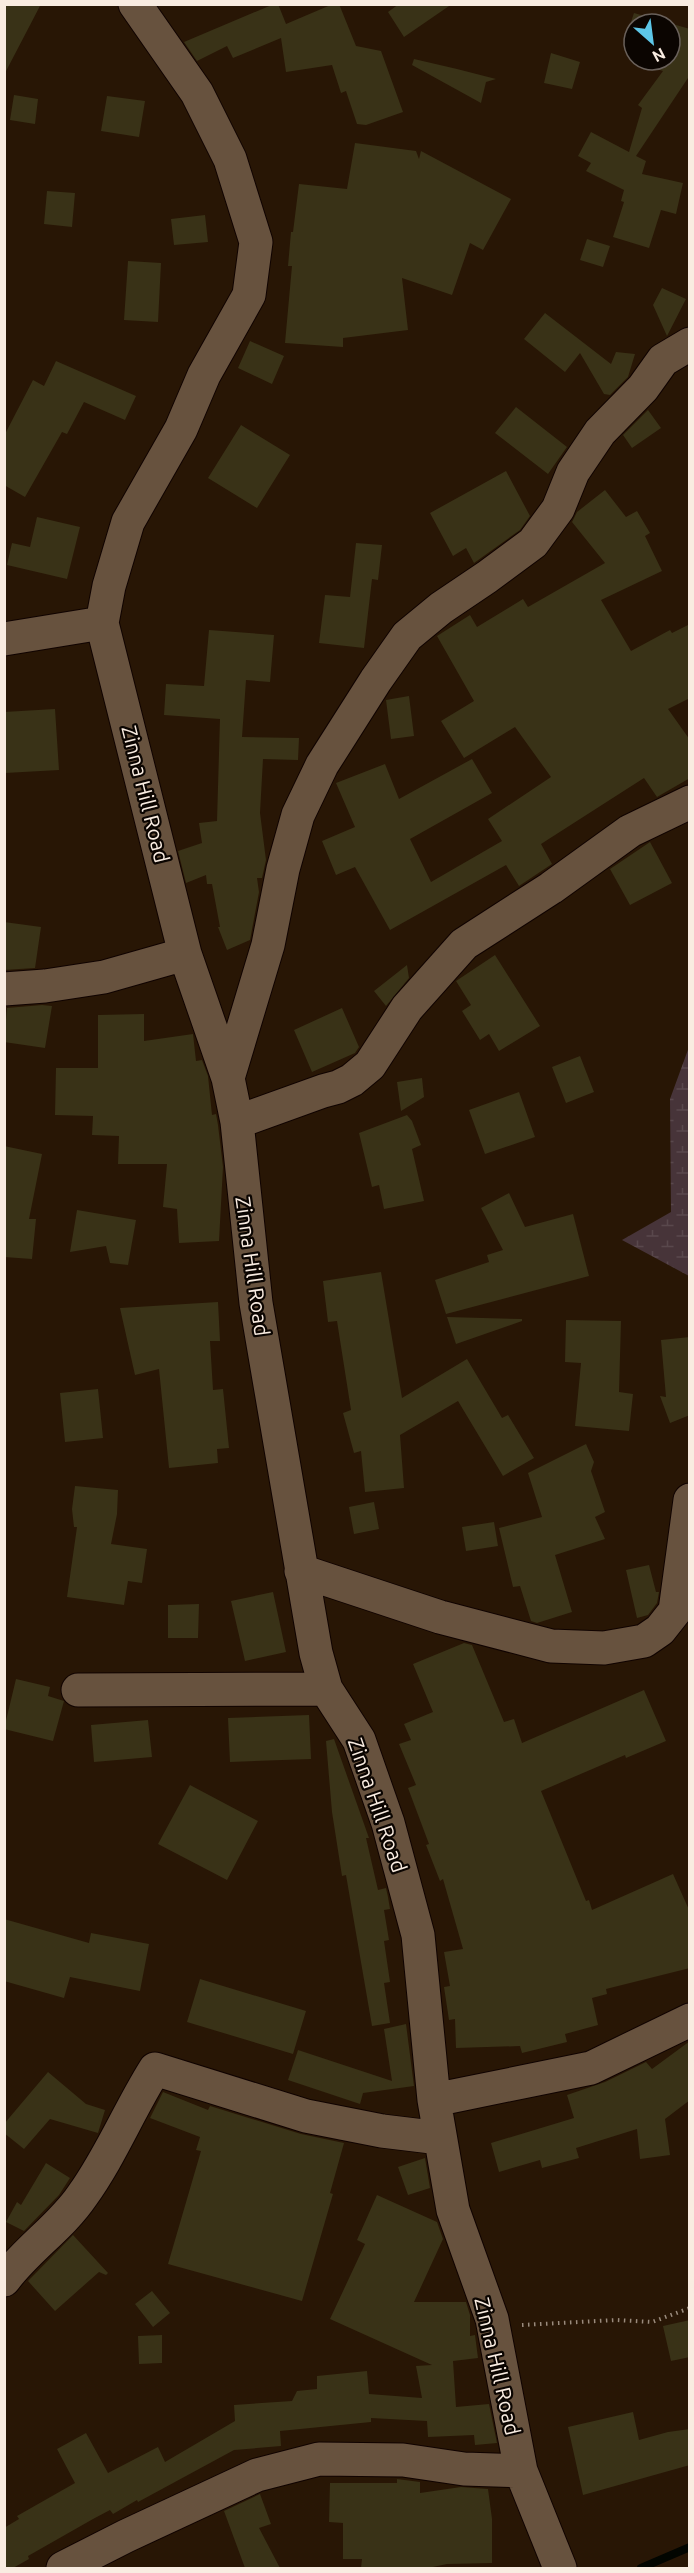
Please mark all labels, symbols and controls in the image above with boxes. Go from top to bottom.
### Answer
north arrow [622,12,682,72]
text: N [650,44,669,66]
street label: Zinna Hill Road [117,723,175,865]
street label: Zinna Hill Road [231,1195,275,1337]
street label: Zinna Hill Road [344,1735,412,1875]
street label: Zinna Hill Road [470,2295,526,2437]

